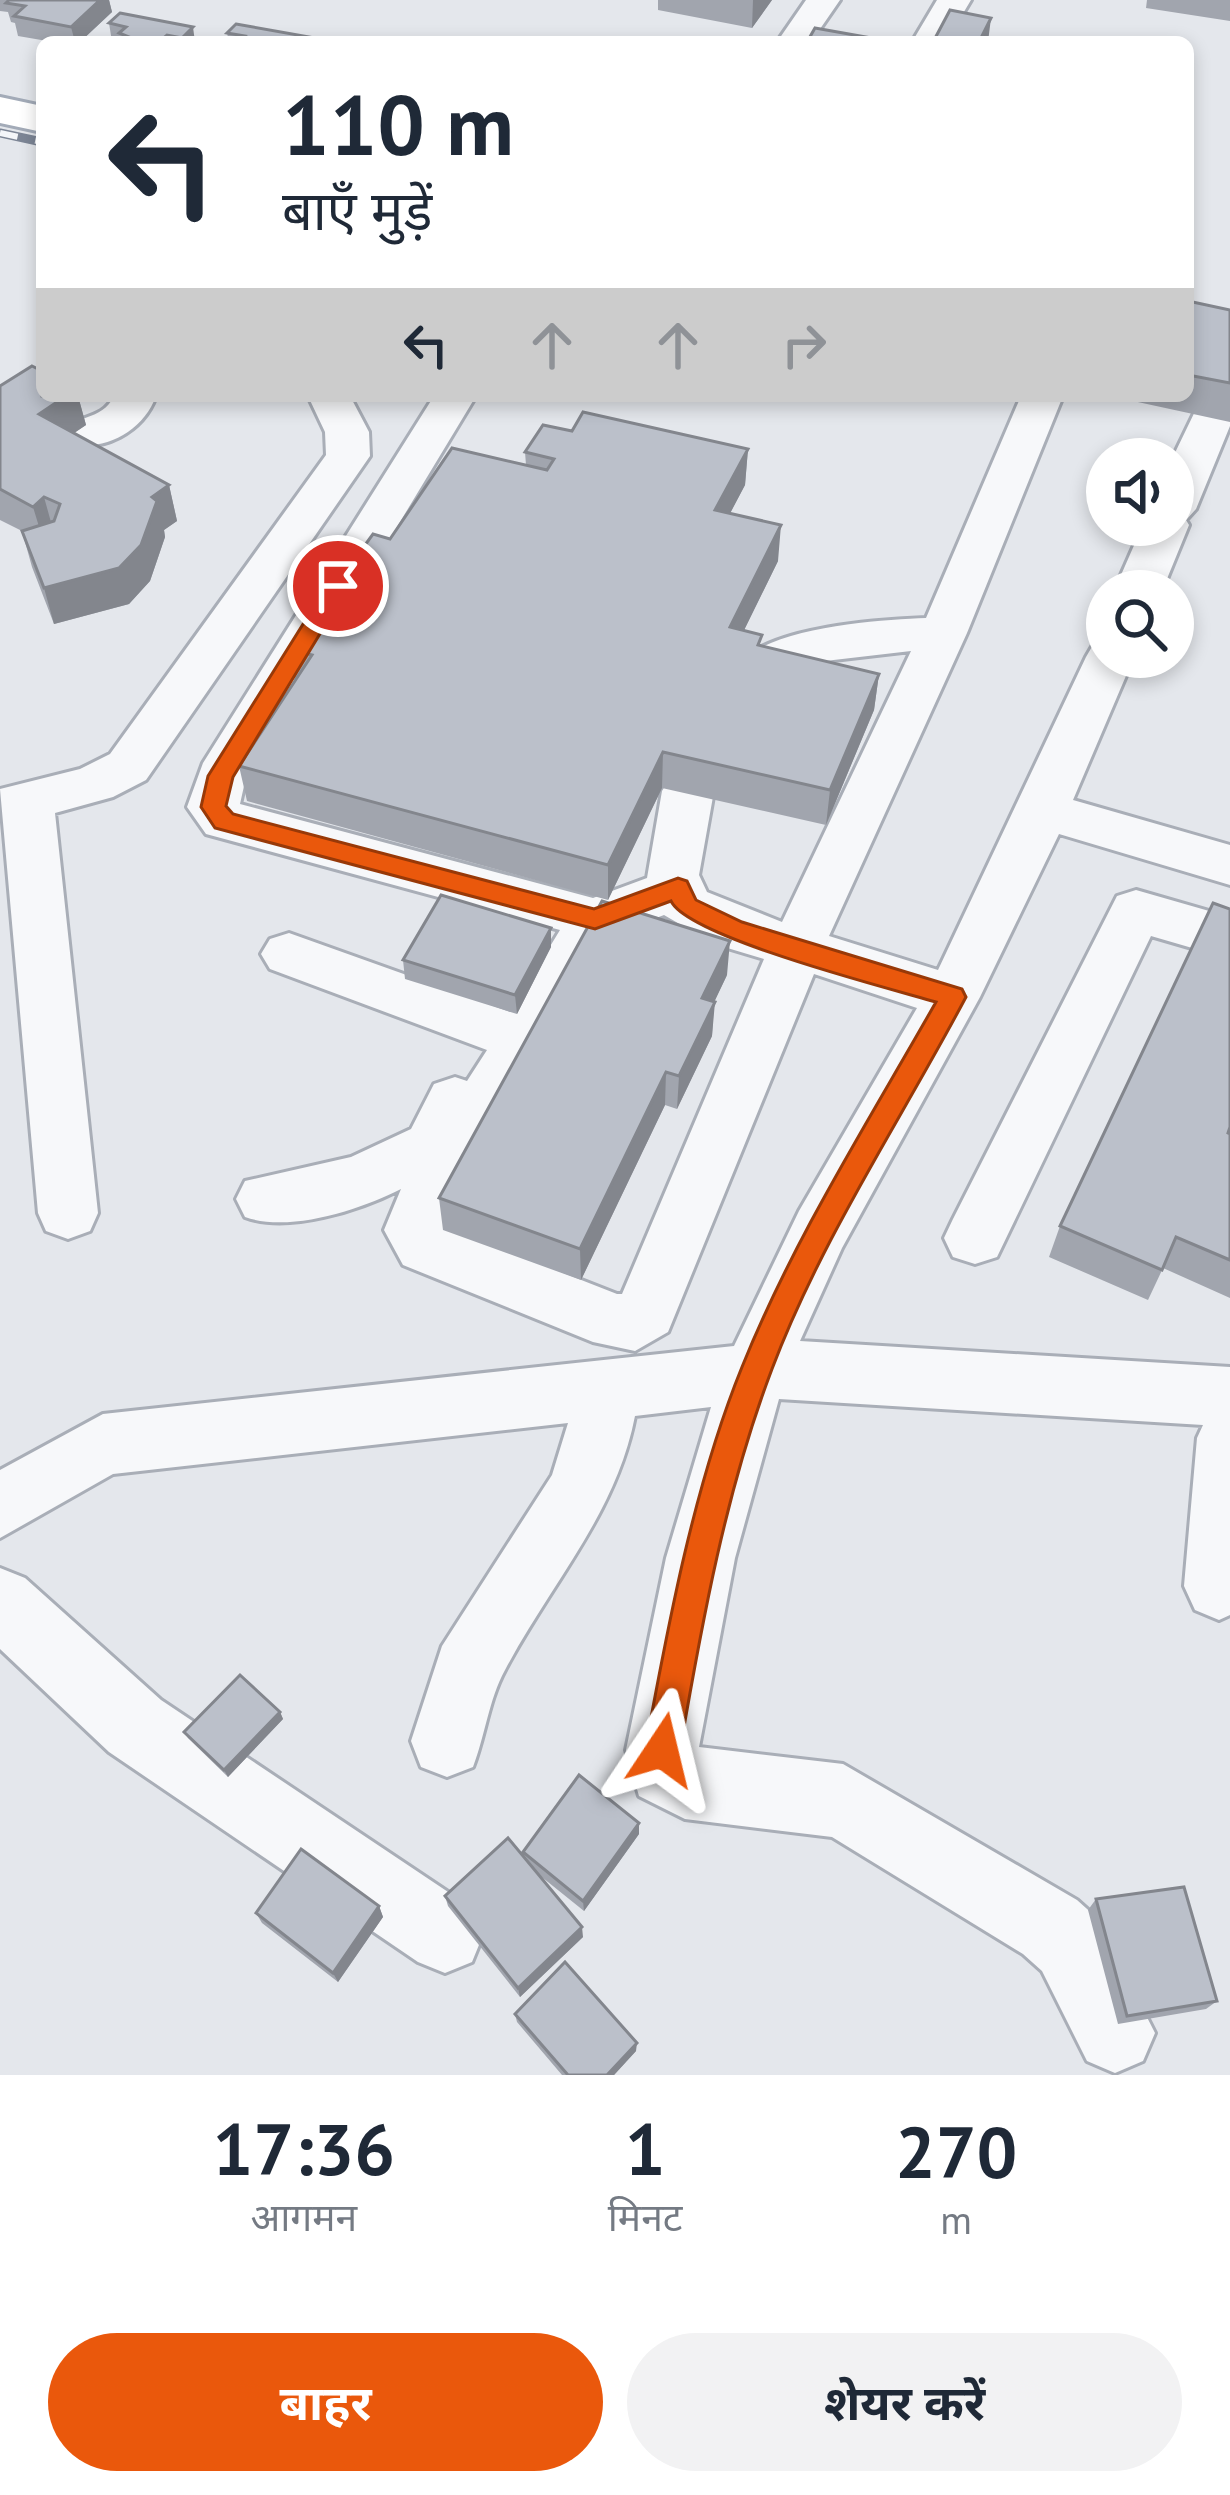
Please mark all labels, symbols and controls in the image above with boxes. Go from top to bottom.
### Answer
text: 110 m [282,69,514,178]
icon: left [84,84,240,240]
text: बाएँ मुड़ें [282,175,432,245]
icon: left [393,312,459,378]
icon: ahead [519,312,585,378]
icon: ahead [645,312,711,378]
icon: right [771,312,837,378]
map controls [1086,438,1194,678]
button: sound [1086,438,1194,546]
pin [287,535,389,637]
icon: arrive [305,553,371,619]
button: search [1086,570,1194,678]
position arrow [599,1687,725,1813]
text: 17:36 [213,2102,395,2195]
text: 1 [625,2102,665,2195]
text: 270 [895,2105,1017,2198]
text: आगमन [250,2191,357,2242]
text: मिनट [608,2191,682,2242]
text: m [940,2194,972,2245]
button: बाहर [48,2333,603,2471]
button: शेयर करें [627,2333,1182,2471]

